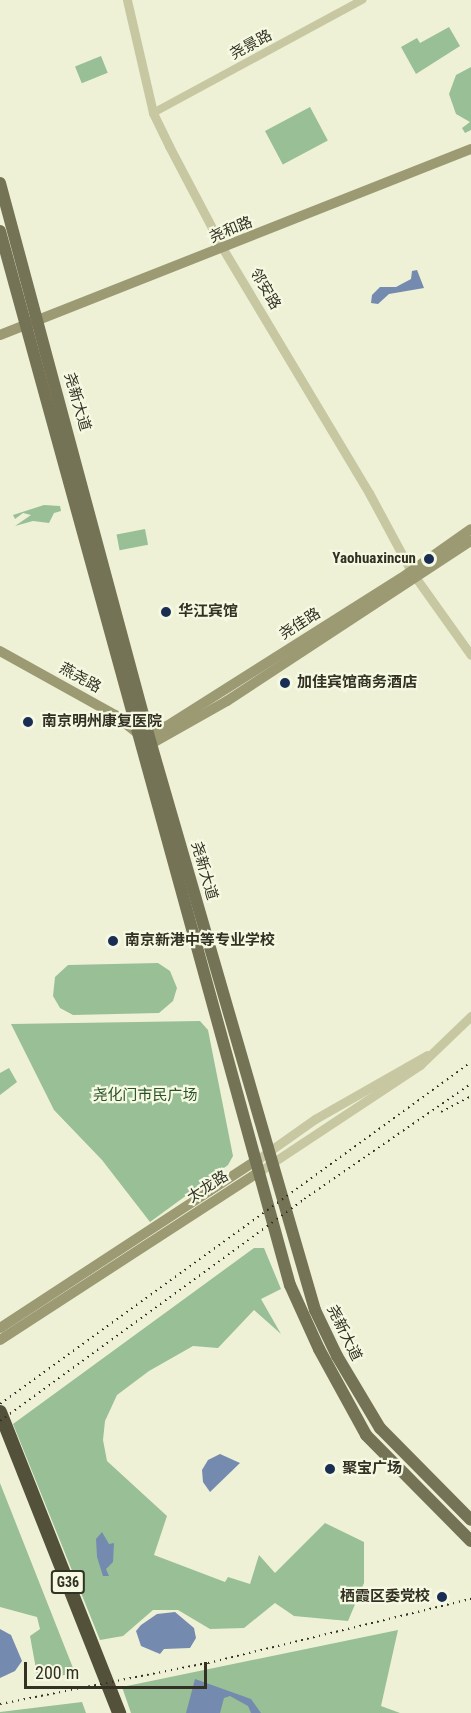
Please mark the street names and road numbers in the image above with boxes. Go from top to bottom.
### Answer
street label: 尧景路 [227,26,275,64]
street label: 尧和路 [207,213,255,247]
street label: 邻安路 [246,265,284,313]
street label: 尧新大道 [60,371,94,433]
street label: 尧佳路 [276,604,324,644]
street label: 燕尧路 [56,659,104,697]
street label: 尧新大道 [187,840,221,902]
street label: 太龙路 [184,1167,232,1207]
street label: 尧新大道 [323,1302,365,1364]
road number: G36 [50,1571,86,1593]

